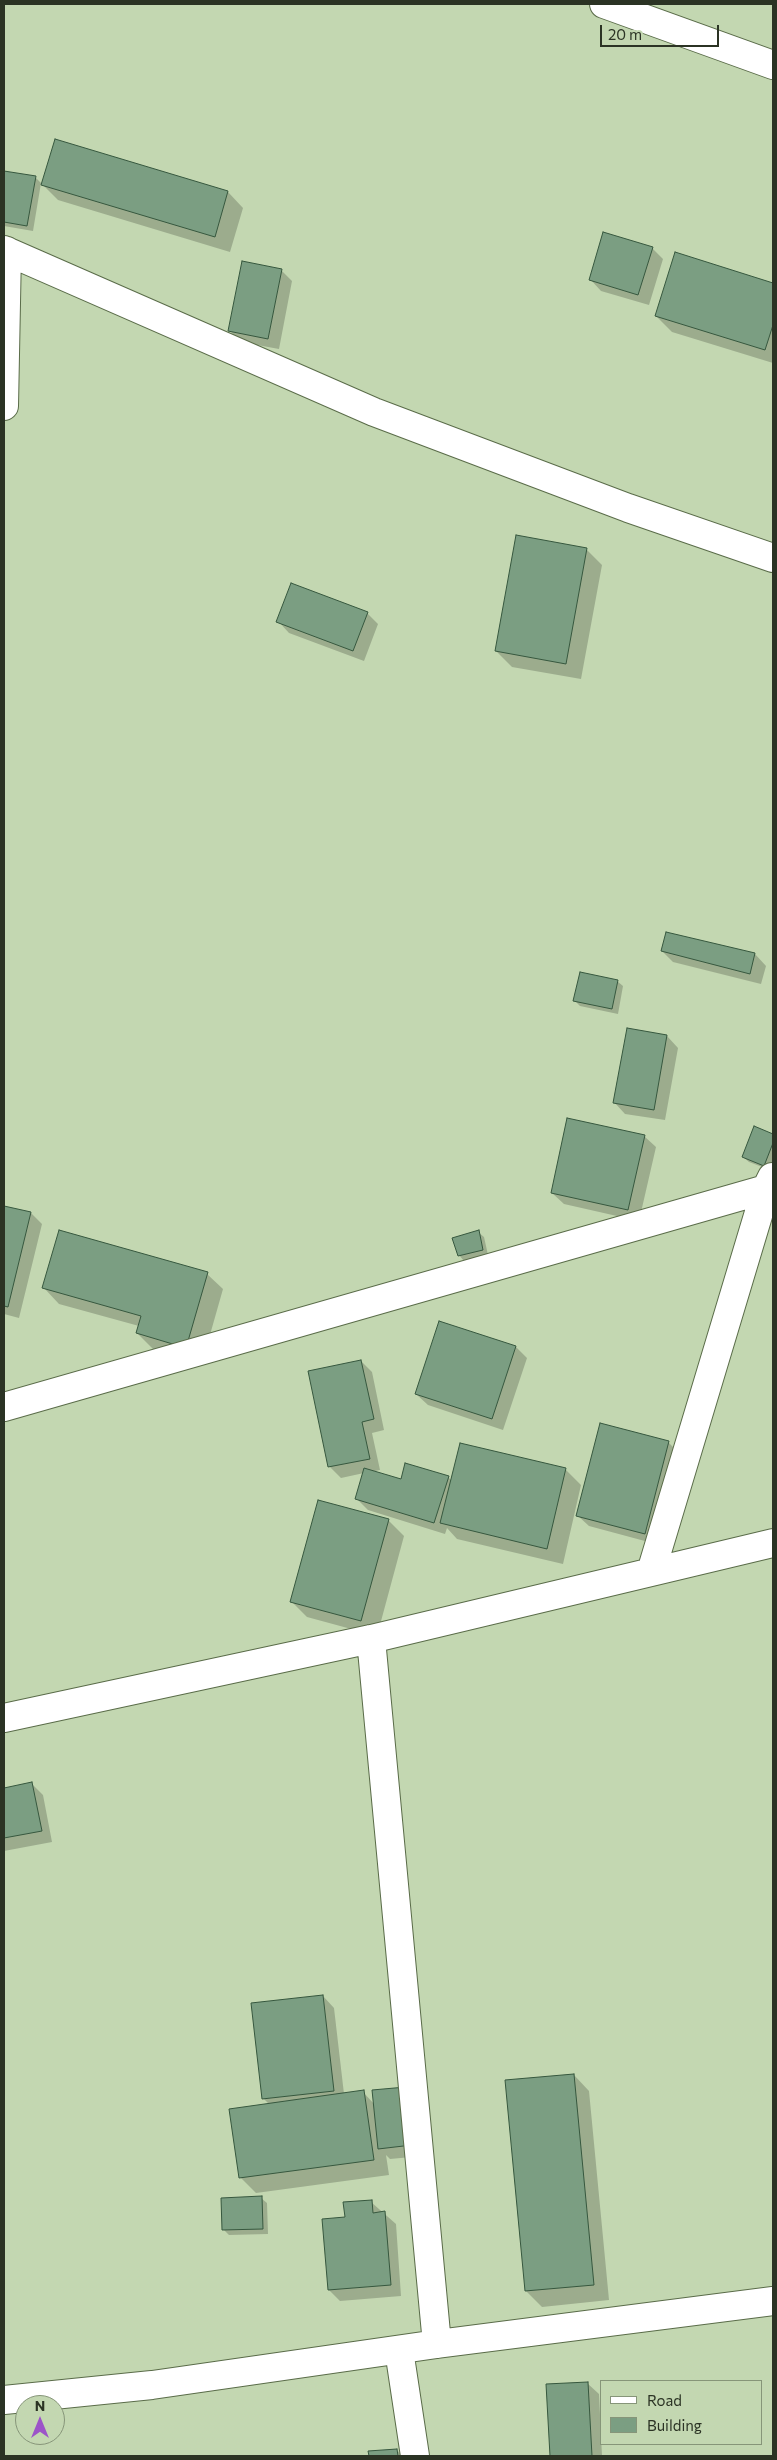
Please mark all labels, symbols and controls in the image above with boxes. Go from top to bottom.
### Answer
scale bar [602,15,721,47]
text: 20 m [608,25,642,43]
legend [600,2380,762,2445]
text: Road [647,2391,682,2409]
north arrow [15,2395,65,2445]
text: N [35,2397,45,2414]
text: Building [647,2416,702,2434]

